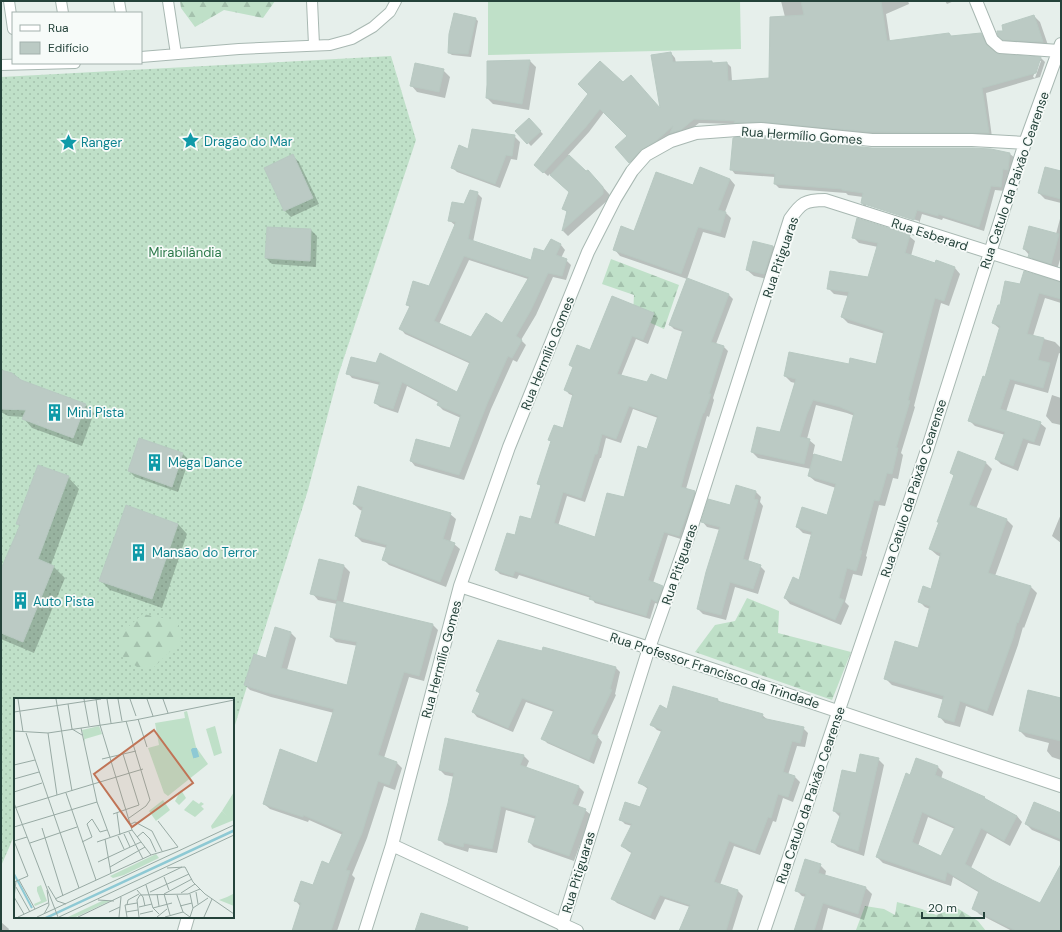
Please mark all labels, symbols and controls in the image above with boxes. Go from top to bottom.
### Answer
legend [12,12,142,64]
text: Rua [48,20,69,36]
text: Edifício [48,40,89,56]
street label: Rua Catulo da Paixão Cearense [976,89,1053,271]
street label: Rua Hermílio Gomes [741,123,863,148]
place icon: Dragão do Mar [181,131,201,151]
place icon: Ranger [58,132,78,152]
place label: Dragão do Mar [204,133,293,150]
place label: Ranger [81,134,122,151]
street label: Rua Pitiguaras [759,214,802,300]
street label: Rua Esberard [889,214,970,255]
park label: Mirabilândia [149,244,221,261]
street label: Rua Hermílio Gomes [517,294,578,413]
street label: Rua Catulo da Paixão Cearense [877,397,950,579]
building icon: Mini Pista [44,402,64,422]
place label: Mini Pista [67,404,124,421]
building icon: Mega Dance [145,452,165,472]
place label: Mega Dance [168,454,242,471]
street label: Rua Pitiguaras [658,521,701,607]
building icon: Mansão do Terror [129,542,149,562]
place label: Mansão do Terror [152,544,257,561]
building icon: Auto Pista [10,591,30,611]
place label: Auto Pista [33,593,94,610]
street label: Rua Hermílio Gomes [418,598,465,720]
street label: Rua Professor Francisco da Trindade [608,628,822,712]
inset map [14,698,234,918]
street label: Rua Catulo da Paixão Cearense [772,704,849,886]
street label: Rua Pitiguaras [558,829,599,915]
scale bar [922,894,984,920]
text: 20 m [928,900,957,916]

